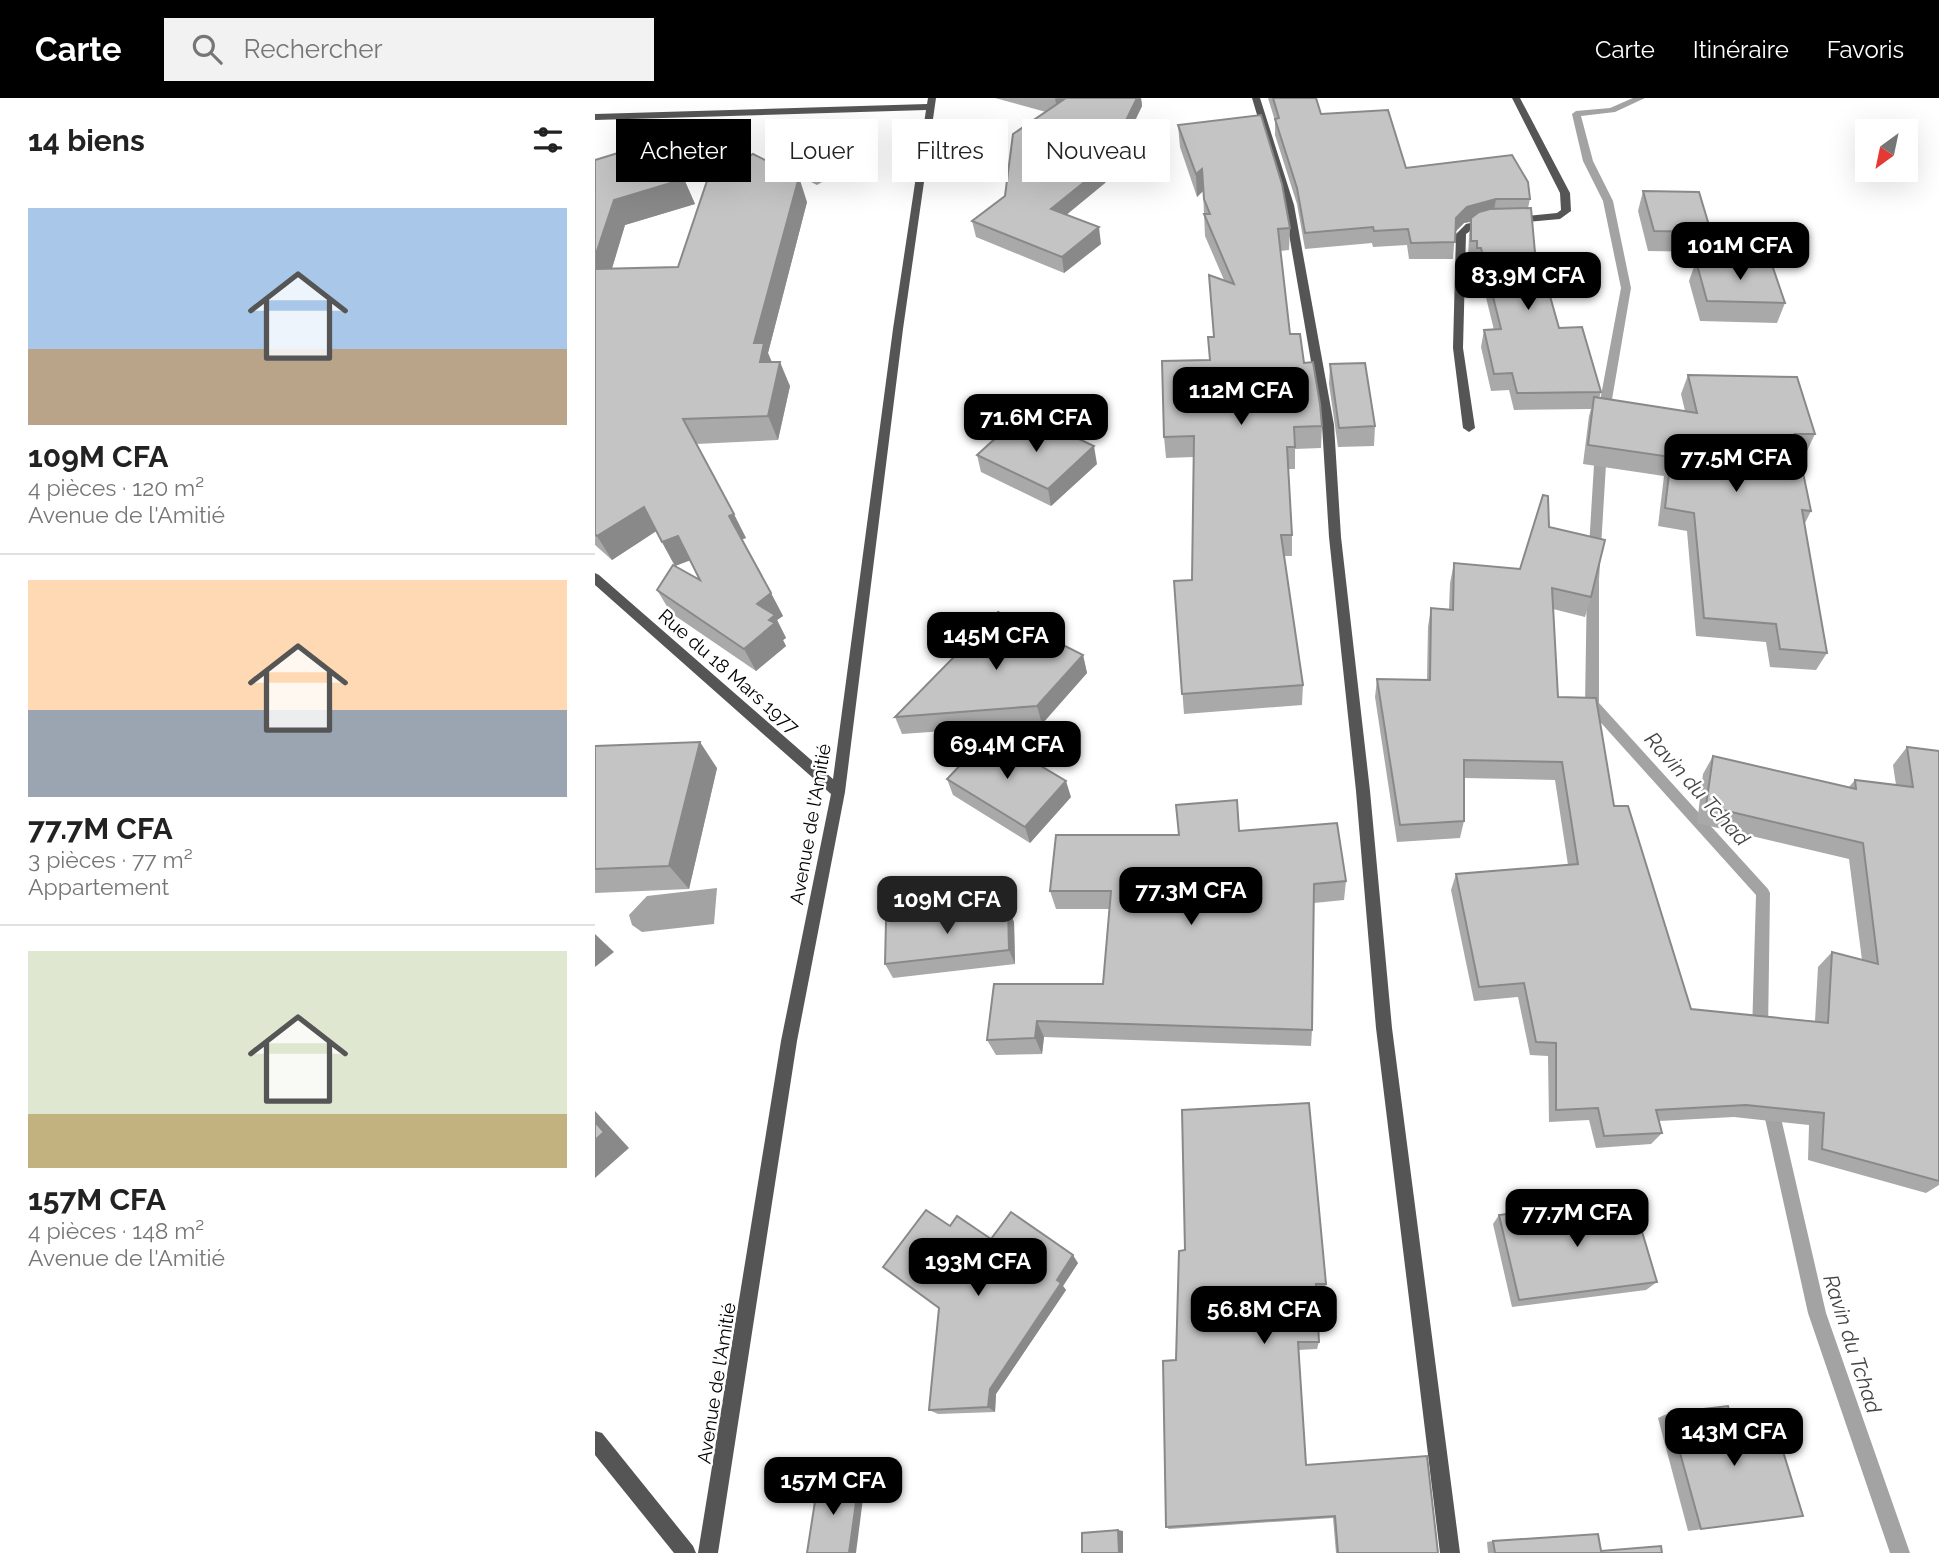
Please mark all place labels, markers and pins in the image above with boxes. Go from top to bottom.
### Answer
pin: 101M CFA [1668,222,1812,282]
pin: 83.9M CFA [1448,252,1608,312]
pin: 112M CFA [1169,368,1313,427]
pin: 71.6M CFA [956,394,1116,454]
pin: 77.5M CFA [1656,434,1816,494]
pin: 145M CFA [924,612,1068,672]
pin: 69.4M CFA [927,722,1087,781]
pin: 77.3M CFA [1111,868,1271,927]
pin: 109M CFA [875,876,1019,936]
pin: 77.7M CFA [1497,1190,1657,1249]
pin: 193M CFA [906,1238,1050,1298]
pin: 56.8M CFA [1184,1286,1344,1346]
pin: 143M CFA [1662,1408,1806,1468]
pin: 157M CFA [761,1458,905,1517]

